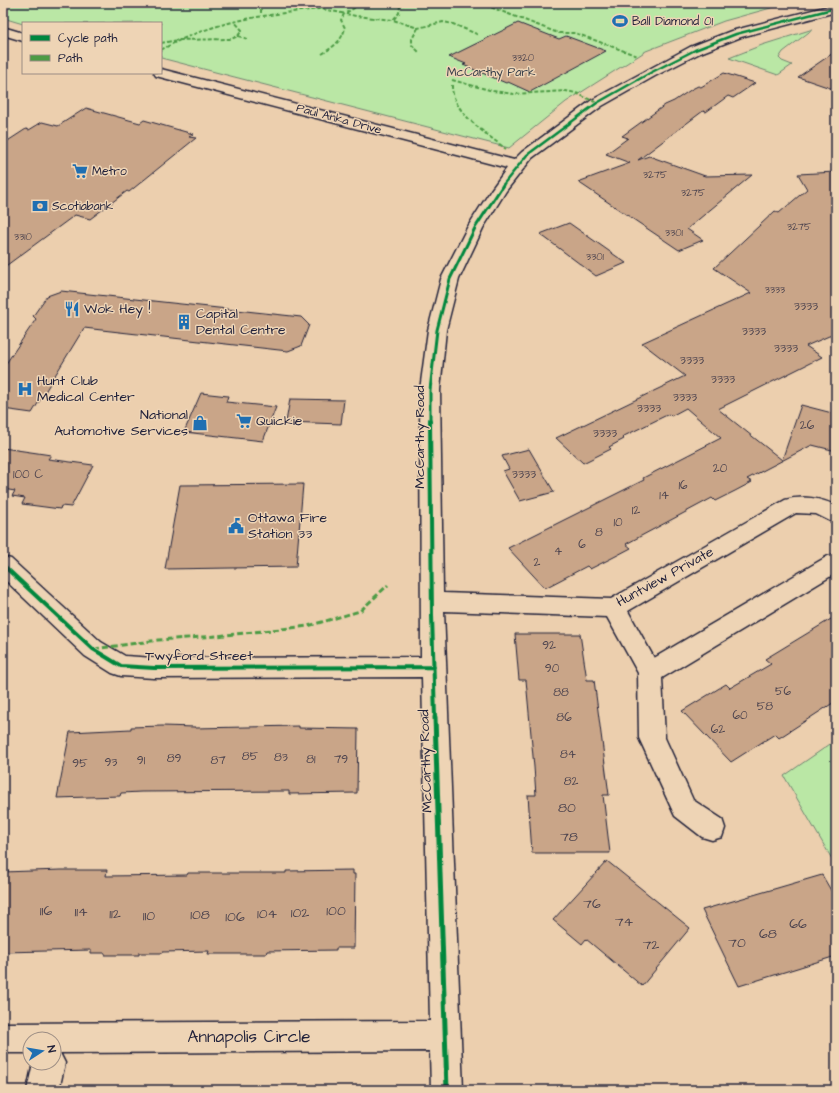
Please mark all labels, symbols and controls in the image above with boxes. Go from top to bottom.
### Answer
sports icon: Ball Diamond 01 [611,12,629,30]
place label: Ball Diamond 01 [632,13,714,30]
legend [22,22,162,74]
text: Cycle path [58,30,117,48]
text: Path [58,50,83,67]
house number: 3320 [512,51,534,65]
park label: McCarthy Park [447,64,536,82]
street label: Paul Anka Drive [295,99,384,139]
supermarket icon: Metro [71,162,89,180]
place label: Metro [92,163,127,180]
house number: 3275 [643,168,667,182]
house number: 3275 [681,186,705,200]
bank icon: Scotiabank [31,197,49,215]
place label: Scotiabank [52,198,114,215]
house number: 3275 [787,220,811,234]
house number: 3301 [665,226,684,240]
house number: 3310 [14,230,32,244]
house number: 3301 [586,250,605,264]
house number: 3333 [765,283,785,297]
house number: 3333 [794,298,818,315]
place label: Wok Hey ! [84,299,151,319]
restaurant icon: Wok Hey ! [63,300,81,318]
place label: Capital Dental Centre [196,304,286,340]
building icon: Capital Dental Centre [175,313,193,331]
house number: 3333 [742,323,766,340]
house number: 3333 [774,340,798,357]
house number: 3333 [680,352,704,369]
place label: Hunt Club Medical Center [37,371,135,407]
house number: 3333 [711,371,735,388]
hospital icon: Hunt Club Medical Center [16,380,34,398]
street label: McCarthy Road [410,385,430,489]
house number: 3333 [673,389,697,406]
house number: 3333 [637,400,661,417]
place label: National Automotive Services [54,405,188,441]
place label: Quickie [256,411,303,431]
supermarket icon: Quickie [235,412,253,430]
shop icon: National Automotive Services [191,414,209,432]
house number: 26 [800,417,815,434]
house number: 3333 [593,425,617,442]
house number: 20 [713,460,728,477]
house number: 100 C [13,466,43,483]
house number: 3333 [512,466,536,483]
house number: 16 [678,477,688,494]
house number: 14 [659,487,669,504]
house number: 12 [632,502,640,519]
place label: Ottawa Fire Station 33 [248,508,327,544]
house number: 10 [613,514,623,531]
public building icon: Ottawa Fire Station 33 [227,517,245,535]
house number: 8 [595,524,603,541]
house number: 6 [578,536,586,553]
street label: Huntview Private [613,542,718,612]
house number: 4 [554,543,562,560]
house number: 2 [534,554,541,571]
house number: 92 [542,637,556,654]
street label: Twyford Street [145,646,253,666]
house number: 90 [545,660,560,677]
house number: 56 [775,683,791,700]
house number: 88 [553,684,569,701]
house number: 58 [757,698,773,715]
house number: 60 [732,707,748,724]
street label: McCarthy Road [414,709,438,813]
house number: 86 [556,709,572,726]
house number: 62 [711,721,725,738]
house number: 84 [560,746,576,763]
house number: 85 [242,748,259,765]
house number: 83 [274,749,288,766]
house number: 89 [167,750,181,767]
house number: 81 [306,751,316,768]
house number: 79 [334,751,348,768]
house number: 91 [137,752,146,769]
house number: 87 [210,752,226,769]
house number: 93 [105,754,117,771]
house number: 95 [72,755,88,772]
house number: 82 [564,773,578,790]
house number: 80 [558,798,576,818]
house number: 78 [560,827,578,847]
house number: 76 [583,894,601,914]
house number: 116 [40,901,52,921]
house number: 100 [326,901,346,921]
house number: 114 [74,902,88,922]
house number: 102 [291,903,309,923]
house number: 112 [109,904,121,924]
house number: 104 [257,904,278,924]
house number: 108 [190,905,210,925]
house number: 110 [143,906,155,926]
house number: 106 [225,907,245,927]
house number: 74 [615,912,634,932]
house number: 66 [789,914,807,934]
house number: 68 [759,924,777,944]
house number: 70 [728,933,746,953]
house number: 72 [643,935,659,955]
street label: Annapolis Circle [188,1025,310,1049]
north arrow [22,1031,62,1071]
text: N [43,1044,59,1054]

